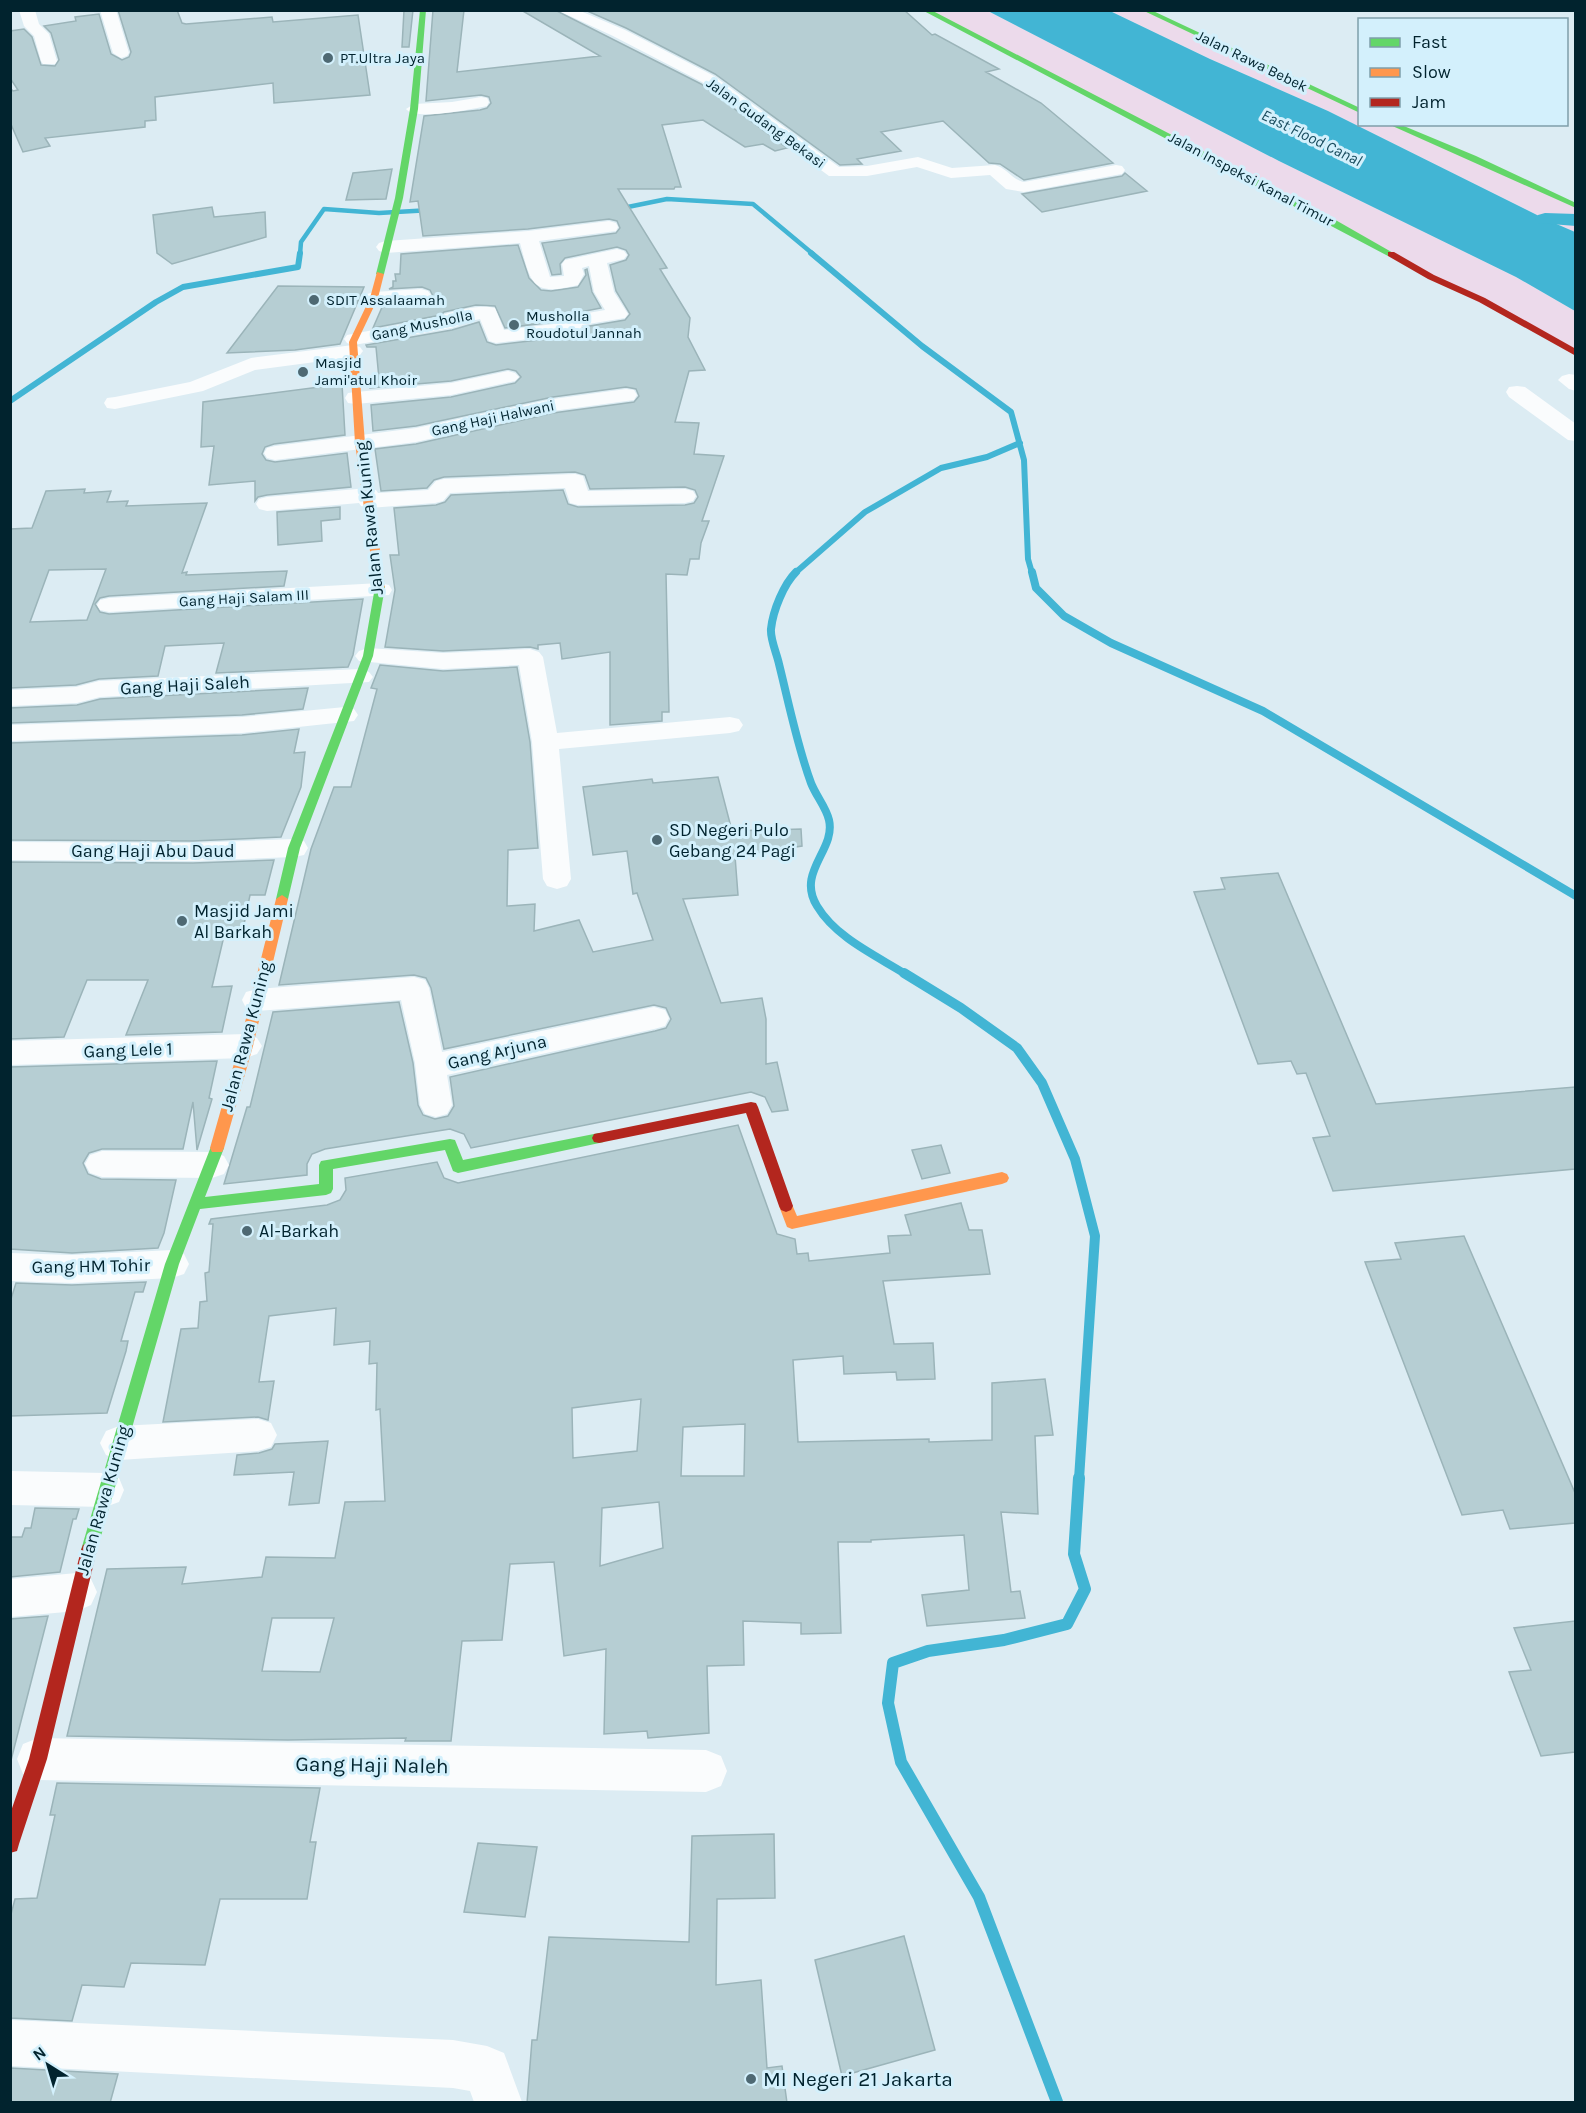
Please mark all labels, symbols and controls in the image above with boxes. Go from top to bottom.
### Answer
legend [1358,18,1568,126]
street label: Jalan Rawa Bebek [1193,26,1311,96]
text: Fast [1412,31,1447,53]
place label: PT.Ultra Jaya [340,49,425,67]
marker: PT.Ultra Jaya [321,51,335,65]
text: Slow [1412,61,1451,83]
street label: Jalan Gudang Bekasi [703,74,829,172]
text: Jam [1412,91,1446,113]
water label: East Flood Canal [1258,105,1365,170]
street label: Jalan Inspeksi Kanal Timur [1165,128,1337,230]
place label: SDIT Assalaamah [326,291,445,309]
marker: SDIT Assalaamah [307,293,321,307]
street label: Gang Musholla [370,306,474,344]
place label: Musholla Roudotul Jannah [526,307,642,342]
marker: Musholla Roudotul Jannah [507,318,521,332]
place label: Masjid Jami'atul Khoir [315,354,417,389]
marker: Masjid Jami'atul Khoir [296,365,310,379]
street label: Gang Haji Halwani [430,396,556,440]
street label: Jalan Rawa Kuning [350,440,388,596]
street label: Gang Haji Salam III [179,586,309,610]
street label: Gang Haji Saleh [120,671,250,699]
place label: SD Negeri Pulo Gebang 24 Pagi [669,819,796,862]
marker: SD Negeri Pulo Gebang 24 Pagi [650,833,664,847]
street label: Gang Haji Abu Daud [71,840,235,862]
place label: Masjid Jami Al Barkah [194,900,294,943]
marker: Masjid Jami Al Barkah [175,914,189,928]
street label: Jalan Rawa Kuning [215,959,277,1113]
street label: Gang Arjuna [445,1030,549,1074]
street label: Gang Lele 1 [83,1037,173,1063]
place label: Al-Barkah [259,1220,339,1242]
marker: Al-Barkah [240,1224,254,1238]
street label: Gang HM Tohir [32,1254,151,1278]
street label: Jalan Rawa Kuning [71,1423,135,1577]
street label: Gang Haji Naleh [295,1752,449,1778]
north arrow [18,2035,78,2095]
text: N [29,2042,50,2064]
place label: MI Negeri 21 Jakarta [763,2067,953,2091]
marker: MI Negeri 21 Jakarta [744,2072,758,2086]

